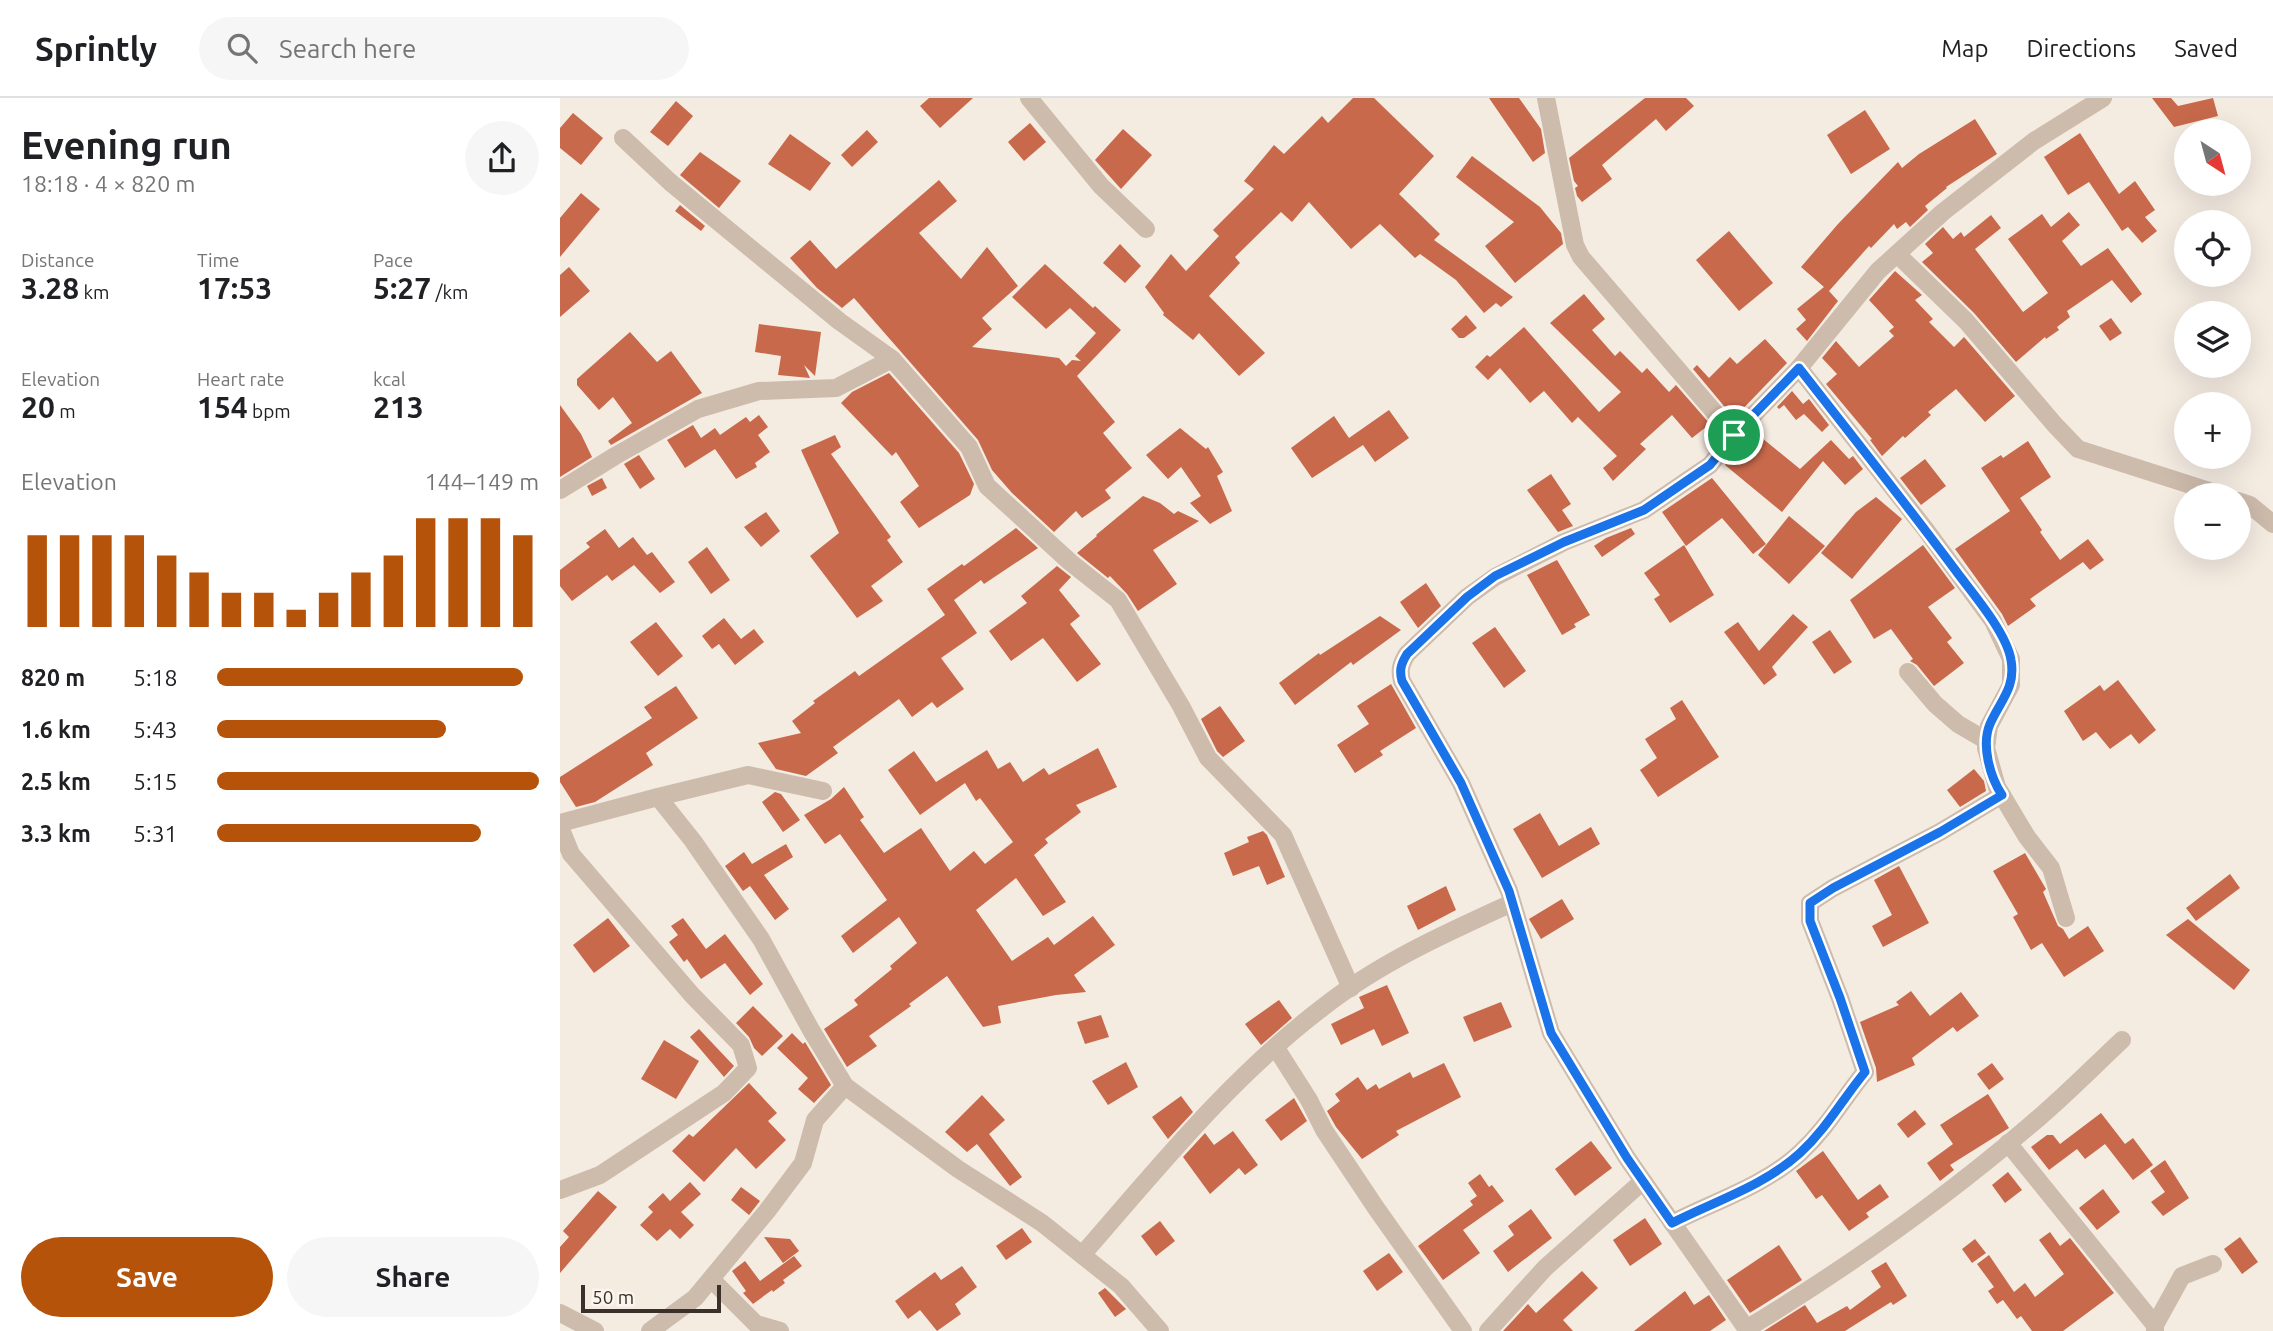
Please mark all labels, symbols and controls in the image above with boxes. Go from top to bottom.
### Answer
search box [199,17,689,80]
icon: search [223,29,261,67]
text: Sprintly [35,30,157,67]
text: Search here [279,34,416,63]
text: Map [1941,35,1988,62]
text: Directions [2026,35,2136,62]
text: Saved [2174,35,2238,62]
north arrow [2174,119,2250,196]
map controls [2174,119,2251,560]
button: share [465,121,539,195]
text: Evening run [21,124,232,166]
text: 18:18 · 4 × 820 m [21,171,195,196]
button: locate [2174,210,2251,287]
text: Distance [21,249,95,271]
text: Time [197,249,239,271]
text: Pace [373,249,413,271]
text: 3.28 [21,271,79,305]
text: 17:53 [197,271,272,305]
text: 5:27 [373,271,431,305]
text: km [79,281,109,303]
text: /km [431,281,469,303]
button: layers [2174,301,2251,378]
text: Elevation [21,368,100,390]
text: Heart rate [197,368,284,390]
text: kcal [373,368,406,390]
text: 20 [21,390,55,424]
text: 154 [197,390,248,424]
text: 213 [373,390,424,424]
button: + [2174,392,2251,469]
text: m [55,400,76,422]
text: bpm [248,400,291,422]
pin [1704,405,1764,465]
icon: arrive [1715,416,1753,454]
text: Elevation [21,469,117,494]
text: 144–149 m [425,469,539,494]
button: − [2174,483,2251,560]
text: 820 m [21,665,85,690]
text: 5:18 [133,665,178,690]
text: 1.6 km [21,717,91,742]
text: 5:43 [133,717,178,742]
text: 2.5 km [21,769,91,794]
text: 5:15 [133,769,178,794]
text: 3.3 km [21,821,91,846]
text: 5:31 [133,821,178,846]
button: Save [21,1237,273,1317]
button: Share [287,1237,539,1317]
scale bar [581,1282,721,1314]
text: 50 m [592,1286,634,1308]

